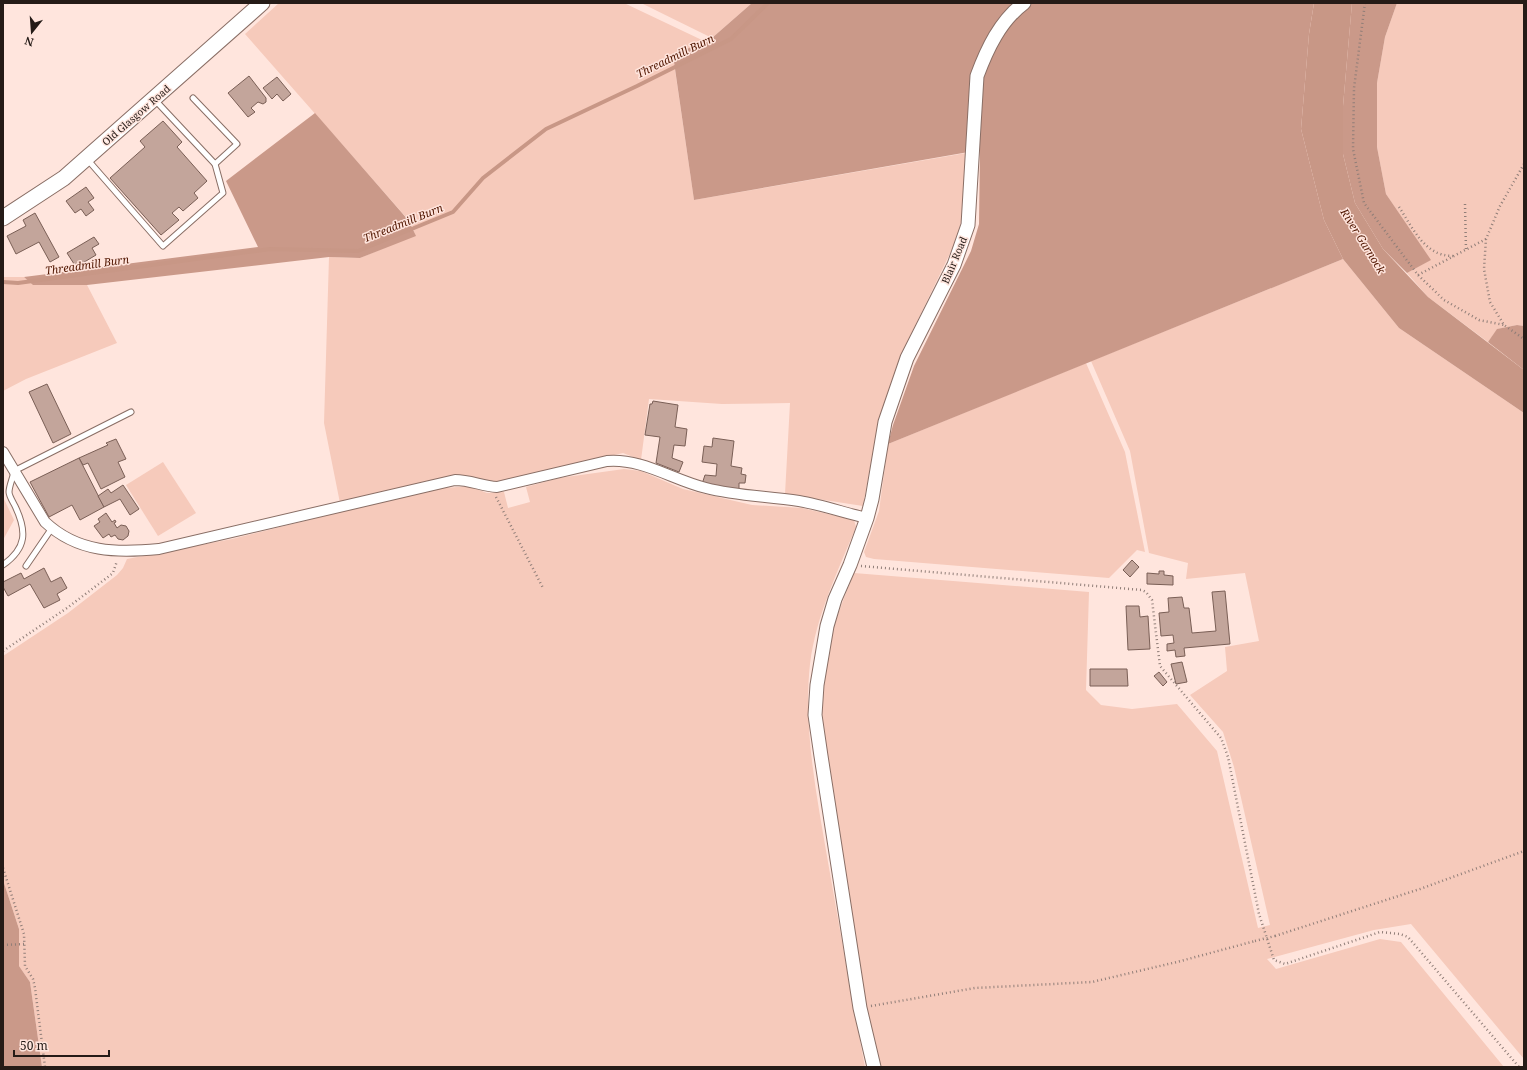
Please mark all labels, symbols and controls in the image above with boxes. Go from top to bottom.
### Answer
north arrow [12,12,52,52]
water label: Threadmill Burn [633,30,716,81]
text: N [22,34,35,50]
street label: Old Glasgow Road [99,81,173,149]
water label: Threadmill Burn [361,200,445,245]
water label: River Garnock [1337,205,1390,277]
street label: Blair Road [938,234,970,286]
water label: Threadmill Burn [44,251,130,278]
scale bar [14,1032,109,1058]
text: 50 m [20,1037,48,1054]

